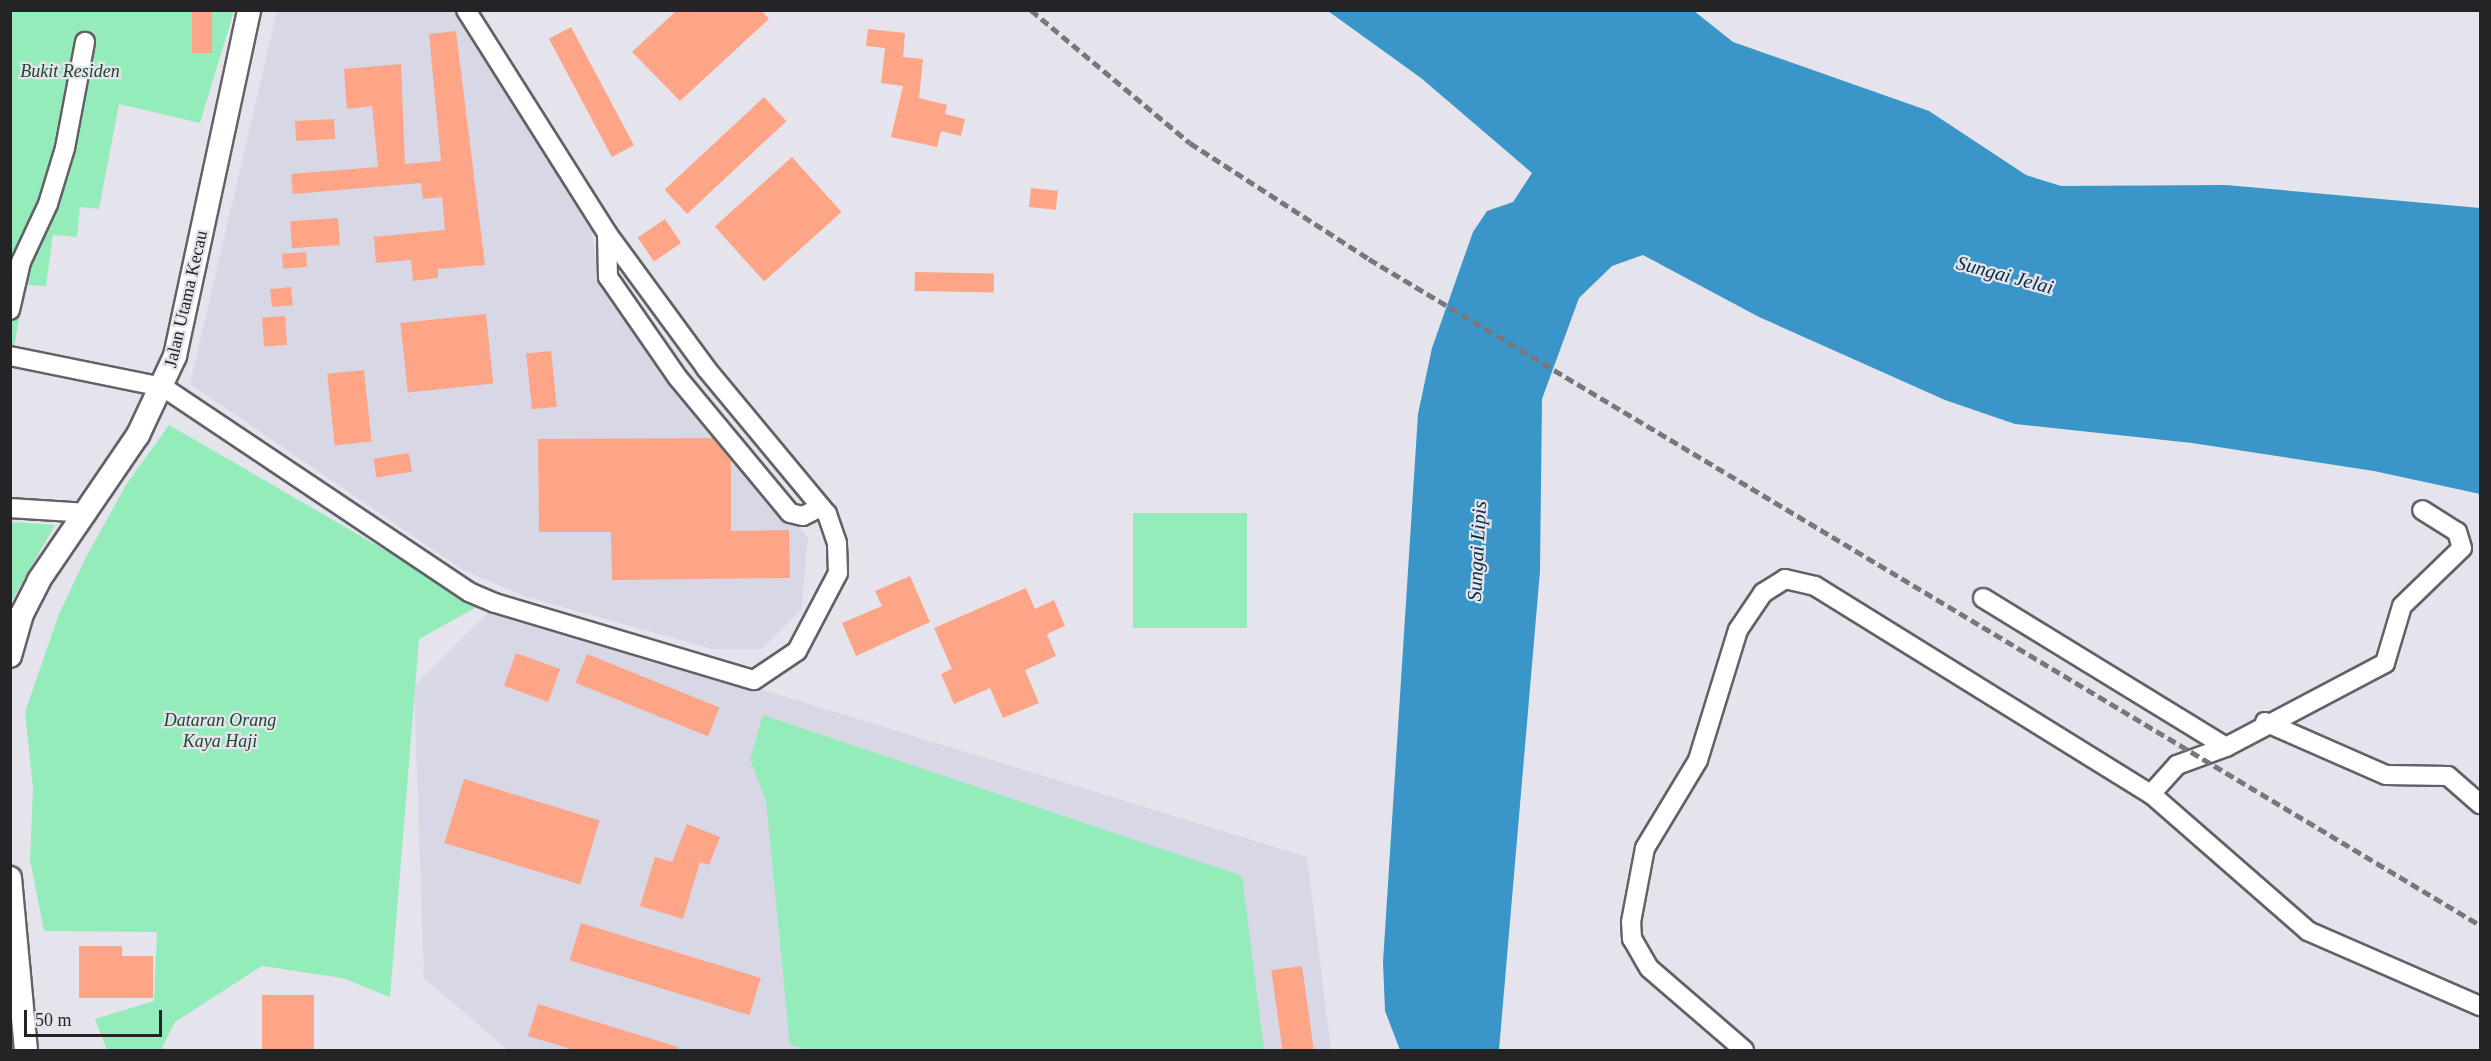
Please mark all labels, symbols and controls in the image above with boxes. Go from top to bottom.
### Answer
park label: Bukit Residen [20,60,120,82]
street label: Jalan Utama Kecau [160,228,212,370]
water label: Sungai Jelai [1954,251,2056,299]
water label: Sungai Lipis [1462,500,1492,602]
park label: Dataran Orang Kaya Haji [164,710,276,752]
scale bar [27,998,165,1036]
text: 50 m [35,1010,72,1030]

